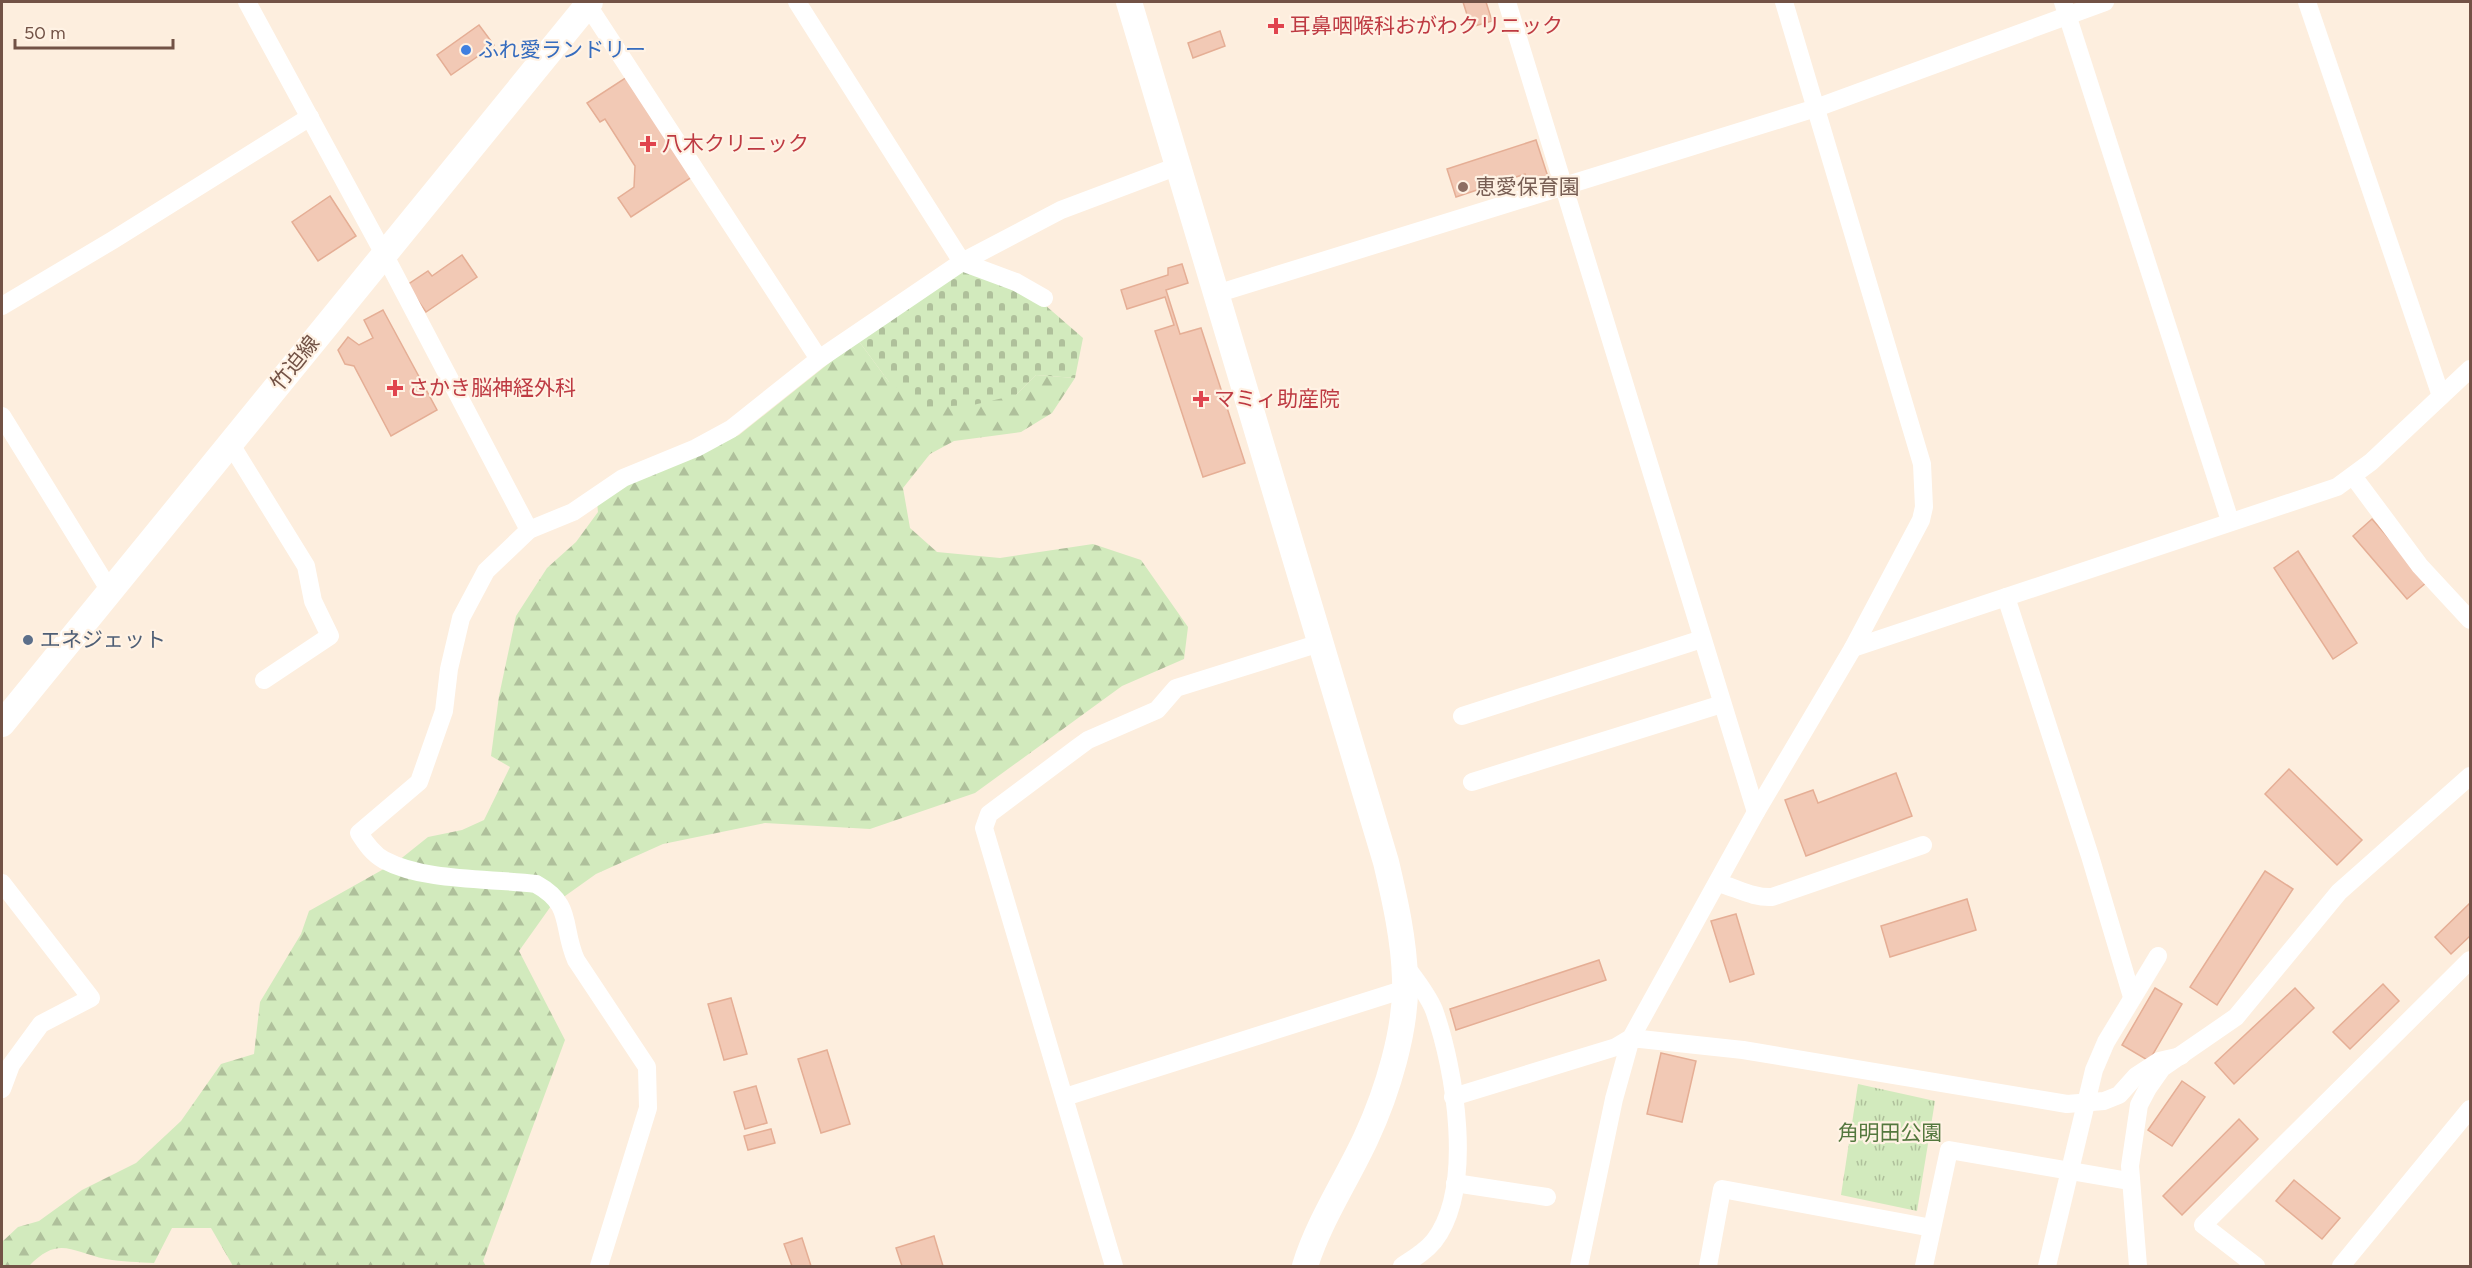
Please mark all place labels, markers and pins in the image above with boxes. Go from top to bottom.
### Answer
place label: 耳鼻咽喉科おがわクリニック [1290,13,1563,38]
marker: 耳鼻咽喉科おがわクリニック [1267,17,1285,35]
place label: ふれ愛ランドリー [478,37,646,62]
marker: ふれ愛ランドリー [459,43,473,57]
place label: 八木クリニック [662,131,809,156]
marker: 八木クリニック [639,135,657,153]
place label: 恵愛保育園 [1475,174,1580,199]
marker: 恵愛保育園 [1456,180,1470,194]
place label: さかき脳神経外科 [408,375,576,400]
marker: さかき脳神経外科 [386,379,404,397]
place label: マミィ助産院 [1214,386,1340,411]
marker: マミィ助産院 [1192,390,1210,408]
place label: エネジェット [40,627,166,652]
marker: エネジェット [21,633,35,647]

